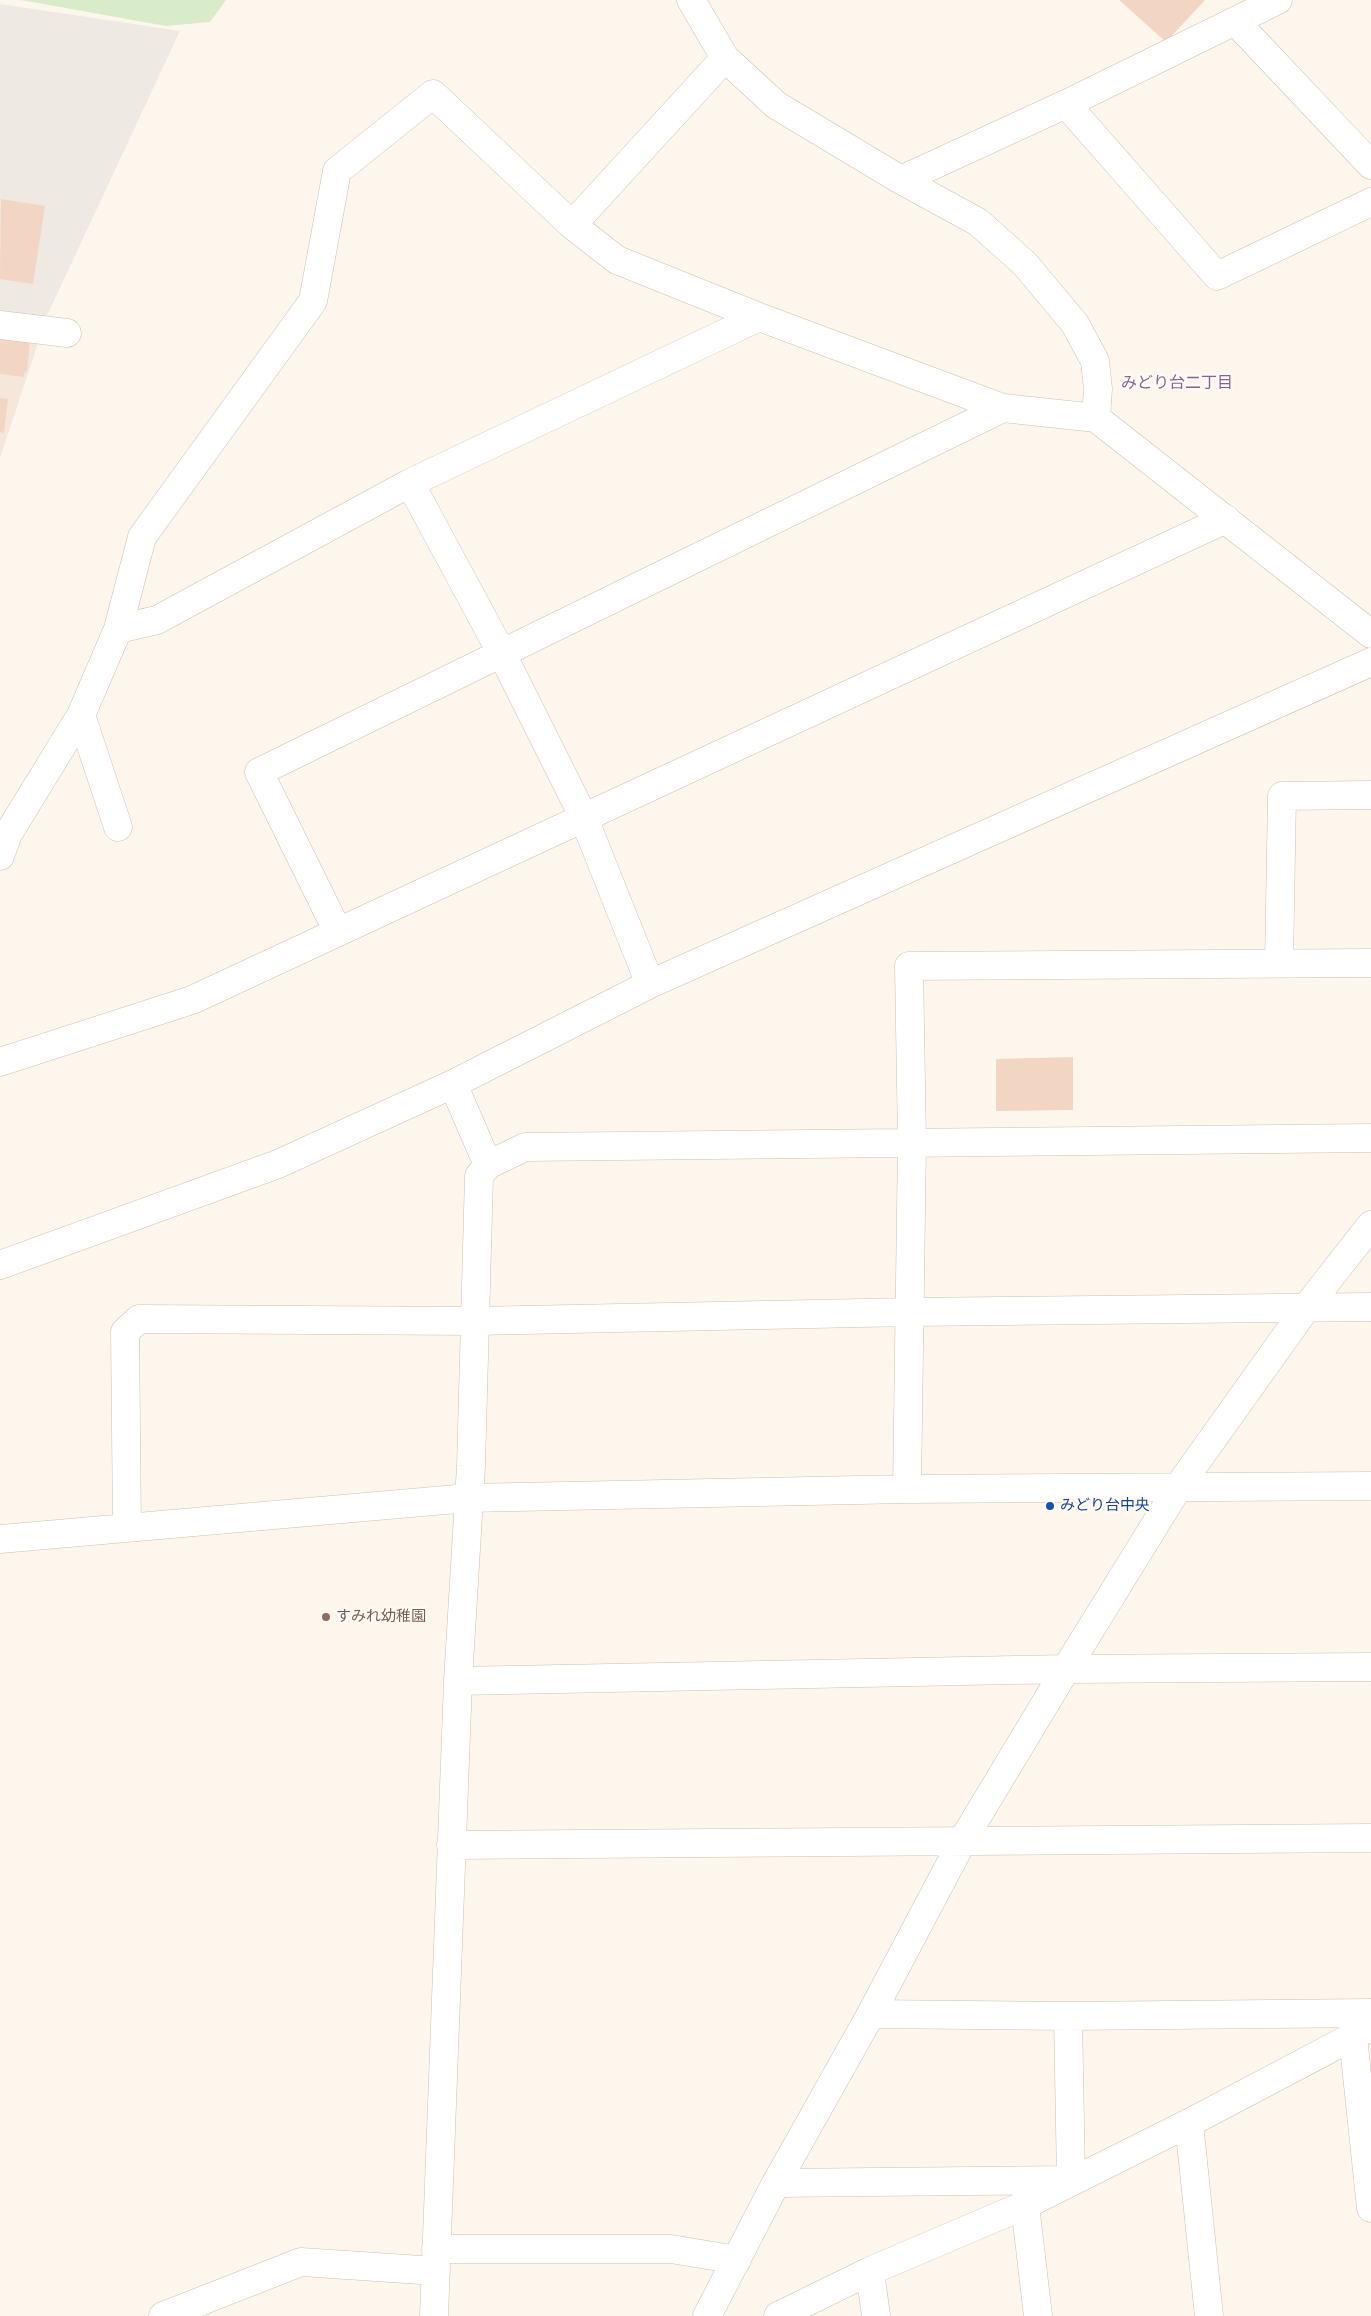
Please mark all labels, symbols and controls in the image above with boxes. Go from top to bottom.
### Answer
district label: みどり台二丁目 [1121,373,1233,393]
place label: みどり台中央 [1060,1497,1150,1515]
marker: みどり台中央 [1044,1500,1056,1512]
place label: すみれ幼稚園 [336,1608,426,1626]
marker: すみれ幼稚園 [320,1611,332,1623]

